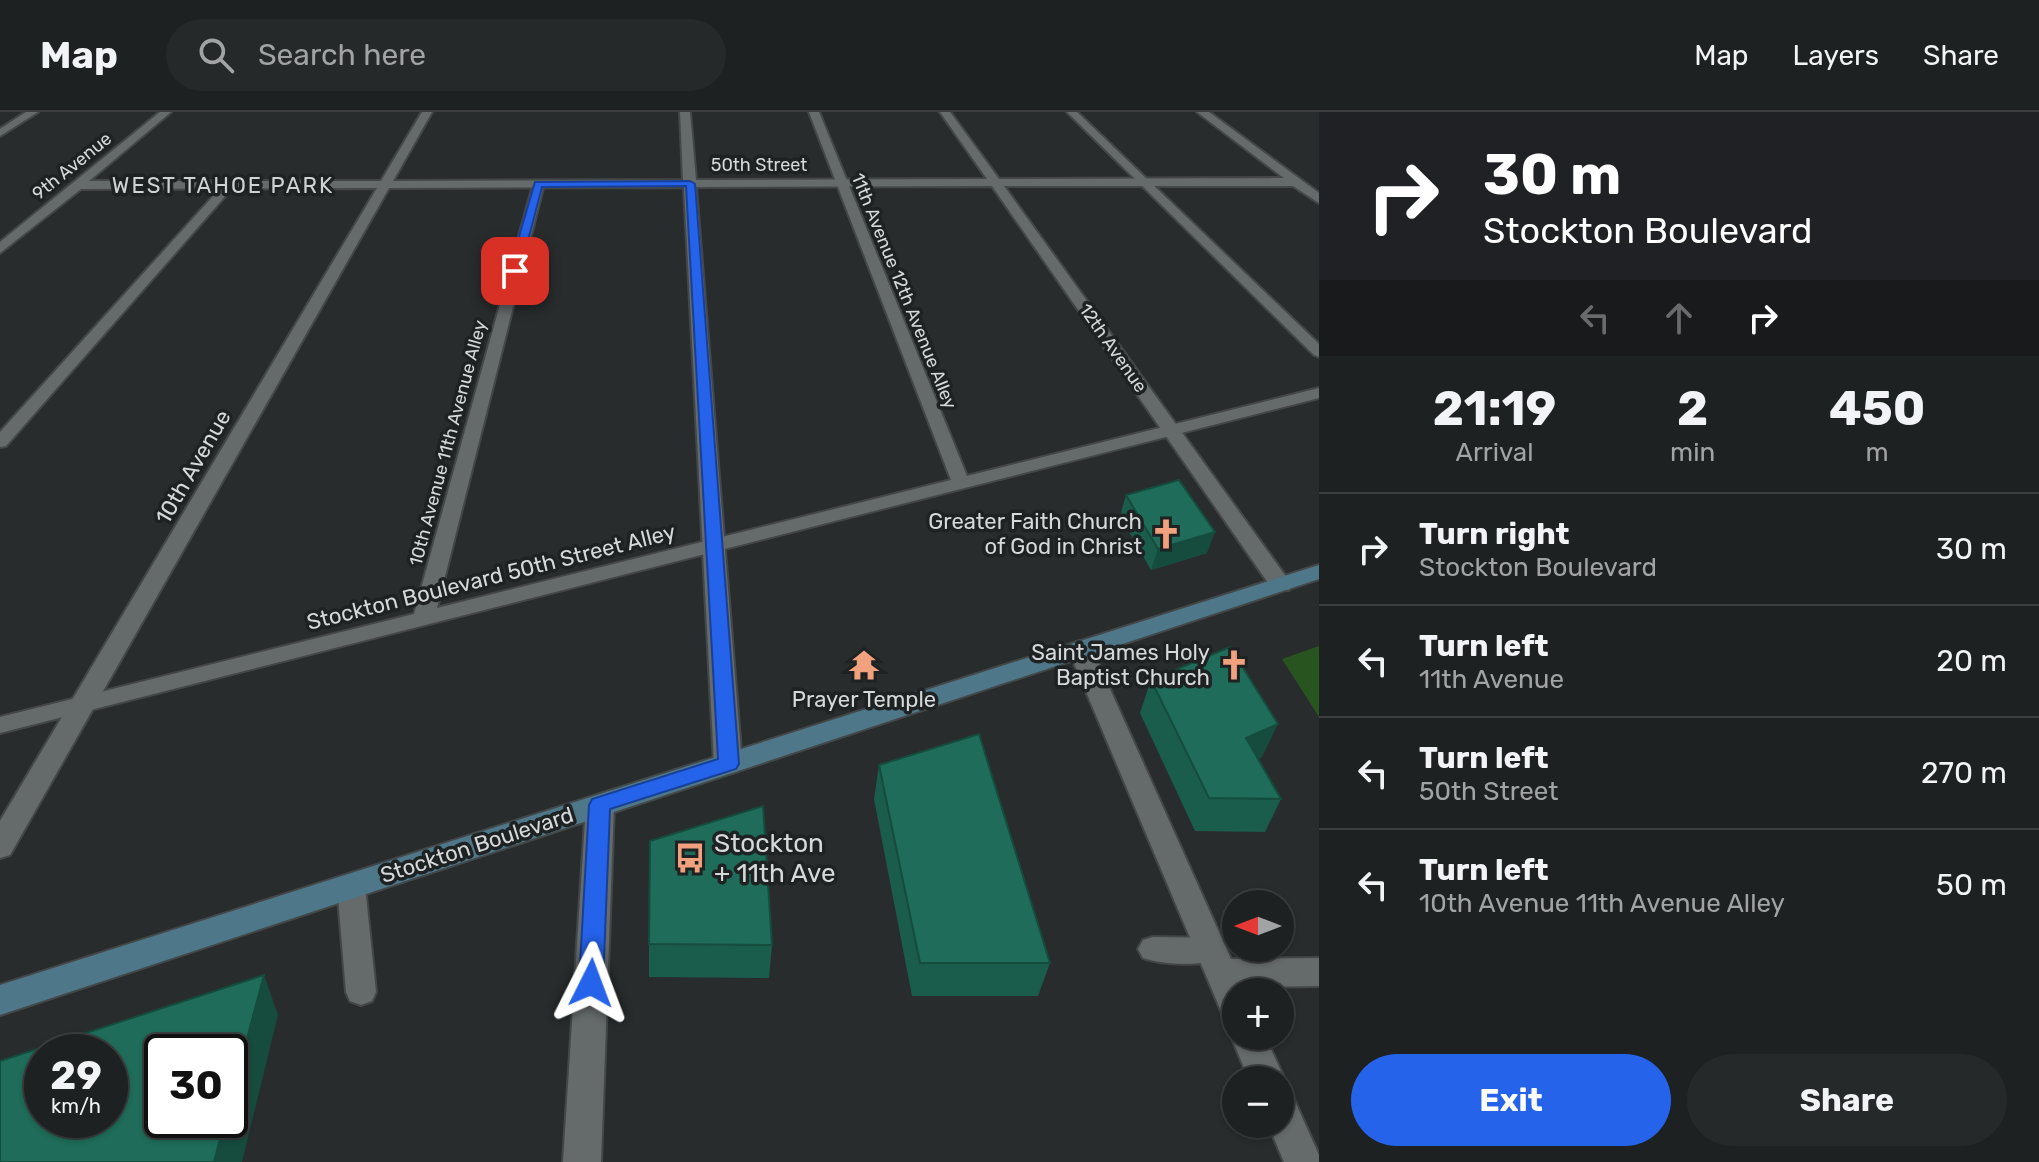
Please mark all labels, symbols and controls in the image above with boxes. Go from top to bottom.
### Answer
search box [166,19,726,91]
text: Map [40,32,118,78]
icon: search [194,33,238,77]
text: Search here [258,37,426,73]
text: Map [1694,39,1749,72]
text: Layers [1793,39,1879,72]
text: Share [1923,39,1999,72]
street label: 9th Avenue [28,127,116,205]
text: 30 m [1483,142,1621,208]
icon: right [1351,144,1455,248]
street label: 50th Street [711,154,807,176]
street label: 11th Avenue 12th Avenue Alley [847,170,962,412]
district label: WEST TAHOE PARK [112,172,334,199]
text: Stockton Boulevard [1483,209,1812,252]
pin [481,237,549,305]
icon: arrive [493,249,537,293]
icon: left [1573,296,1617,340]
icon: ahead [1657,296,1701,340]
icon: right [1741,296,1785,340]
street label: 12th Avenue [1074,299,1152,397]
street label: 10th Avenue 11th Avenue Alley [405,318,491,568]
text: 21:19 [1433,380,1556,437]
text: 2 [1677,380,1708,437]
text: 450 [1829,380,1925,437]
street label: 10th Avenue [149,405,237,529]
text: Arrival [1456,437,1534,468]
text: min [1670,437,1715,468]
text: m [1866,437,1889,468]
place label: Greater Faith Church of God in Christ [928,508,1142,560]
text: Turn right [1419,516,1570,552]
church icon: Greater Faith Church of God in Christ [1149,517,1183,551]
street label: Stockton Boulevard 50th Street Alley [304,518,678,636]
icon: right [1351,527,1395,571]
text: 30 m [1936,531,2007,567]
text: Stockton Boulevard [1419,552,1657,583]
text: Turn left [1419,628,1549,664]
place label: Saint James Holy Baptist Church [1031,639,1210,691]
icon: left [1351,639,1395,683]
text: 20 m [1936,643,2007,679]
temple icon: Prayer Temple [847,648,881,682]
church icon: Saint James Holy Baptist Church [1217,648,1251,682]
text: 11th Avenue [1419,664,1564,695]
place label: Prayer Temple [792,686,936,713]
text: Turn left [1419,740,1549,776]
icon: left [1351,751,1395,795]
text: 270 m [1921,755,2007,791]
text: 50th Street [1419,776,1559,807]
street label: Stockton Boulevard [377,801,577,889]
place label: Stockton + 11th Ave [714,828,836,889]
bus stop icon: Stockton + 11th Ave [673,841,707,875]
text: Turn left [1419,852,1549,888]
icon: left [1351,863,1395,907]
text: 50 m [1936,867,2007,903]
text: 10th Avenue 11th Avenue Alley [1419,888,1785,919]
north arrow [1222,890,1294,962]
map controls [1222,890,1294,1138]
position arrow [549,941,633,1025]
button: + [1222,978,1294,1050]
speed limit sign: 30 [144,1034,248,1138]
text: 29 [50,1052,102,1099]
button: Exit [1351,1054,1671,1146]
button: Share [1687,1054,2007,1146]
button: − [1222,1066,1294,1138]
text: km/h [51,1094,101,1118]

